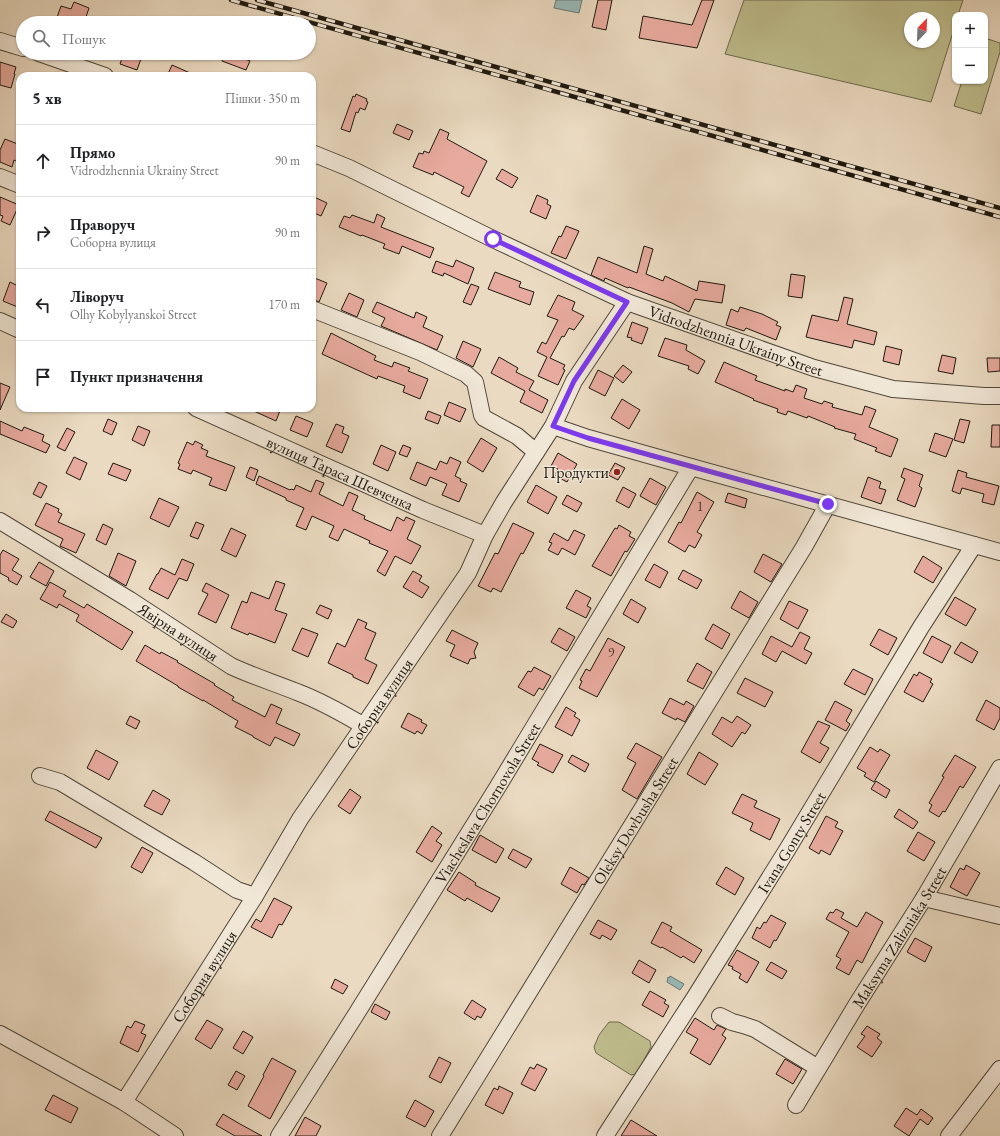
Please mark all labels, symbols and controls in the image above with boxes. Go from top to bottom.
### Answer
north arrow [904,12,940,48]
map controls [952,12,988,84]
button: + [952,12,988,48]
search box [16,16,316,60]
icon: search [30,27,52,49]
text: Пошук [62,29,106,48]
button: − [952,48,988,84]
text: 5 хв [32,87,62,109]
text: Пішки · 350 m [225,90,300,107]
text: Прямо [70,143,115,162]
icon: ahead [32,150,54,172]
text: 90 m [275,152,300,169]
text: Vidrodzhennia Ukrainy Street [70,162,219,179]
text: Праворуч [70,215,135,234]
icon: right [32,222,54,244]
text: 90 m [275,224,300,241]
route start [484,230,502,248]
text: Соборна вулиця [70,234,156,251]
text: Ліворуч [70,287,124,306]
icon: left [32,294,54,316]
text: 170 m [269,296,300,313]
street label: Vidrodzhennia Ukrainy Street [646,300,825,380]
text: Olhy Kobylyanskoi Street [70,306,197,323]
icon: arrive [32,366,54,388]
text: Пункт призначення [70,367,203,386]
street label: вулиця Тараса Шевченка [263,431,417,515]
place label: Продукти [543,462,610,483]
marker: Продукти [612,467,622,477]
route end [819,495,837,513]
house number: 1 [697,497,703,515]
street label: Явірна вулиця [133,597,223,666]
house number: 9 [608,643,615,661]
street label: Соборна вулиця [340,654,417,753]
street label: Viacheslava Chornovola Street [430,718,545,887]
street label: Oleksy Dovbusha Street [588,752,683,888]
street label: Ivana Gonty Street [752,788,830,897]
street label: Maksyma Zalizniaka Street [847,862,951,1012]
street label: Соборна вулиця [167,926,241,1027]

